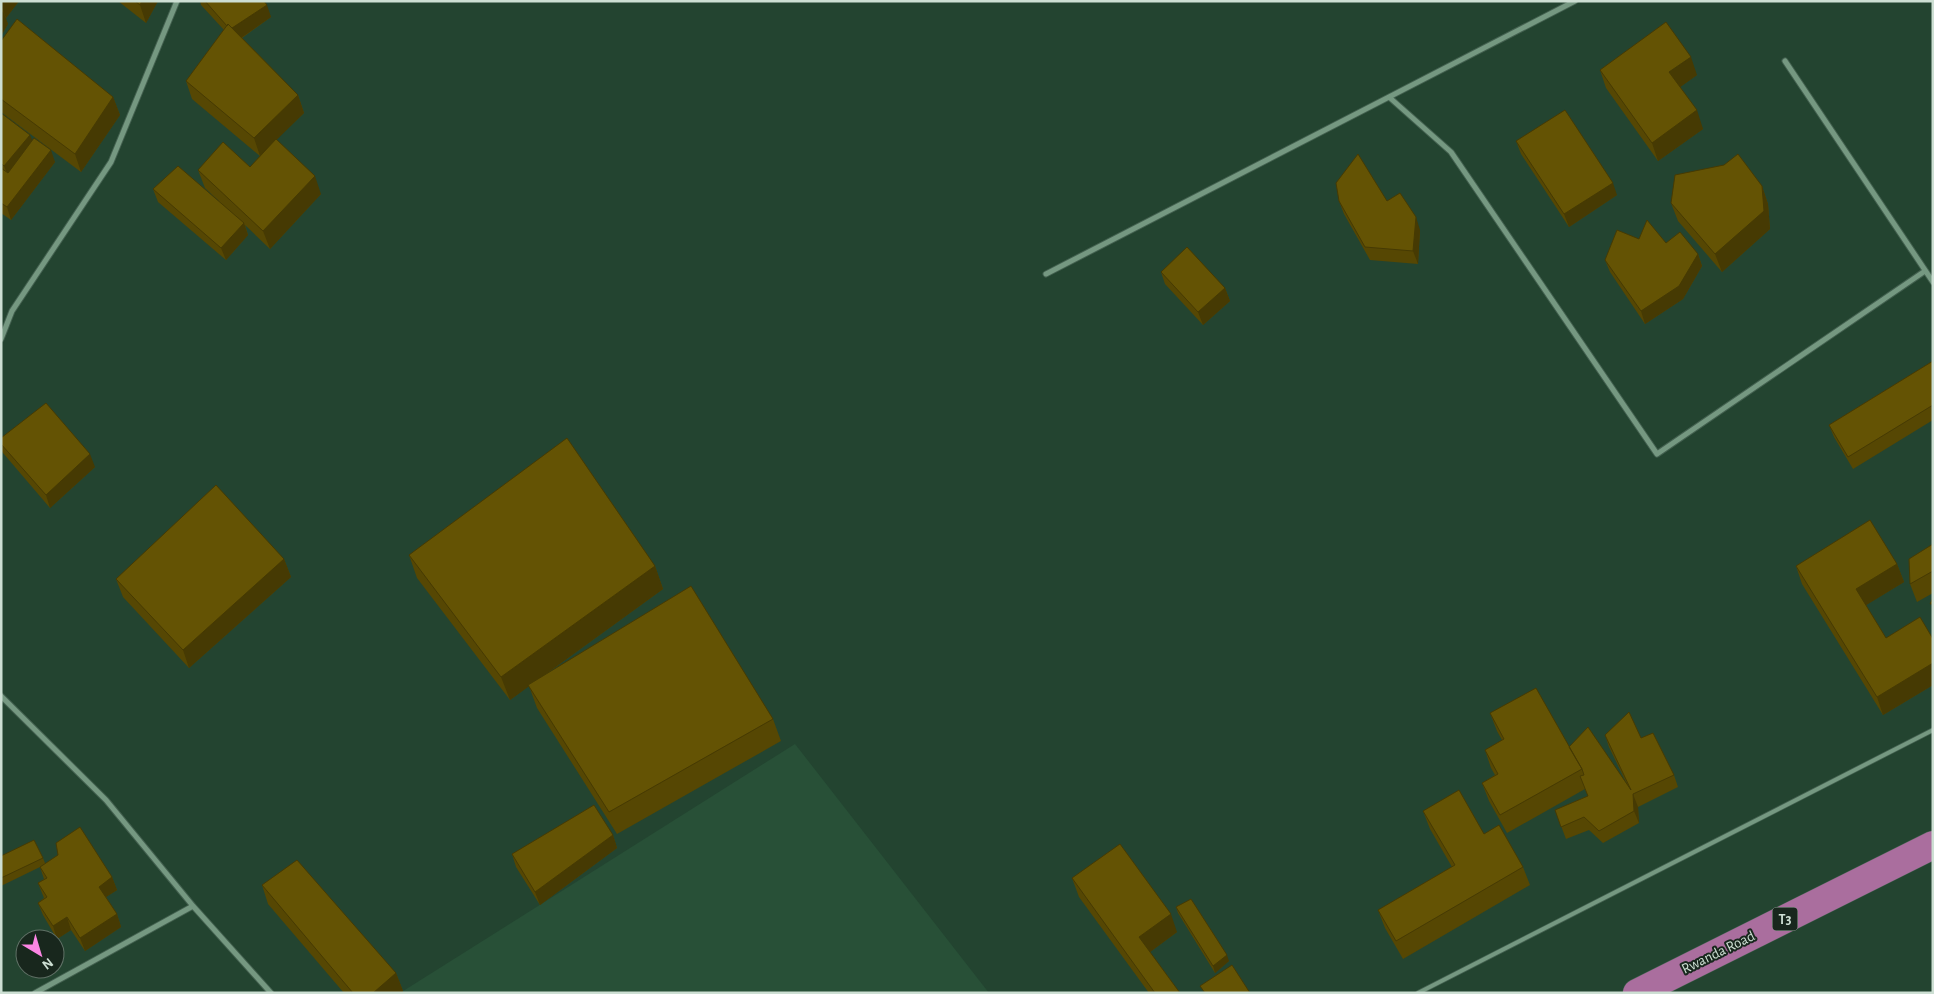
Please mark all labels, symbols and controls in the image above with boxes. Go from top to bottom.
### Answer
road number: T3 [1772,908,1798,931]
street label: Rwanda Road [1679,928,1757,977]
north arrow [15,929,65,979]
text: N [39,955,56,972]

